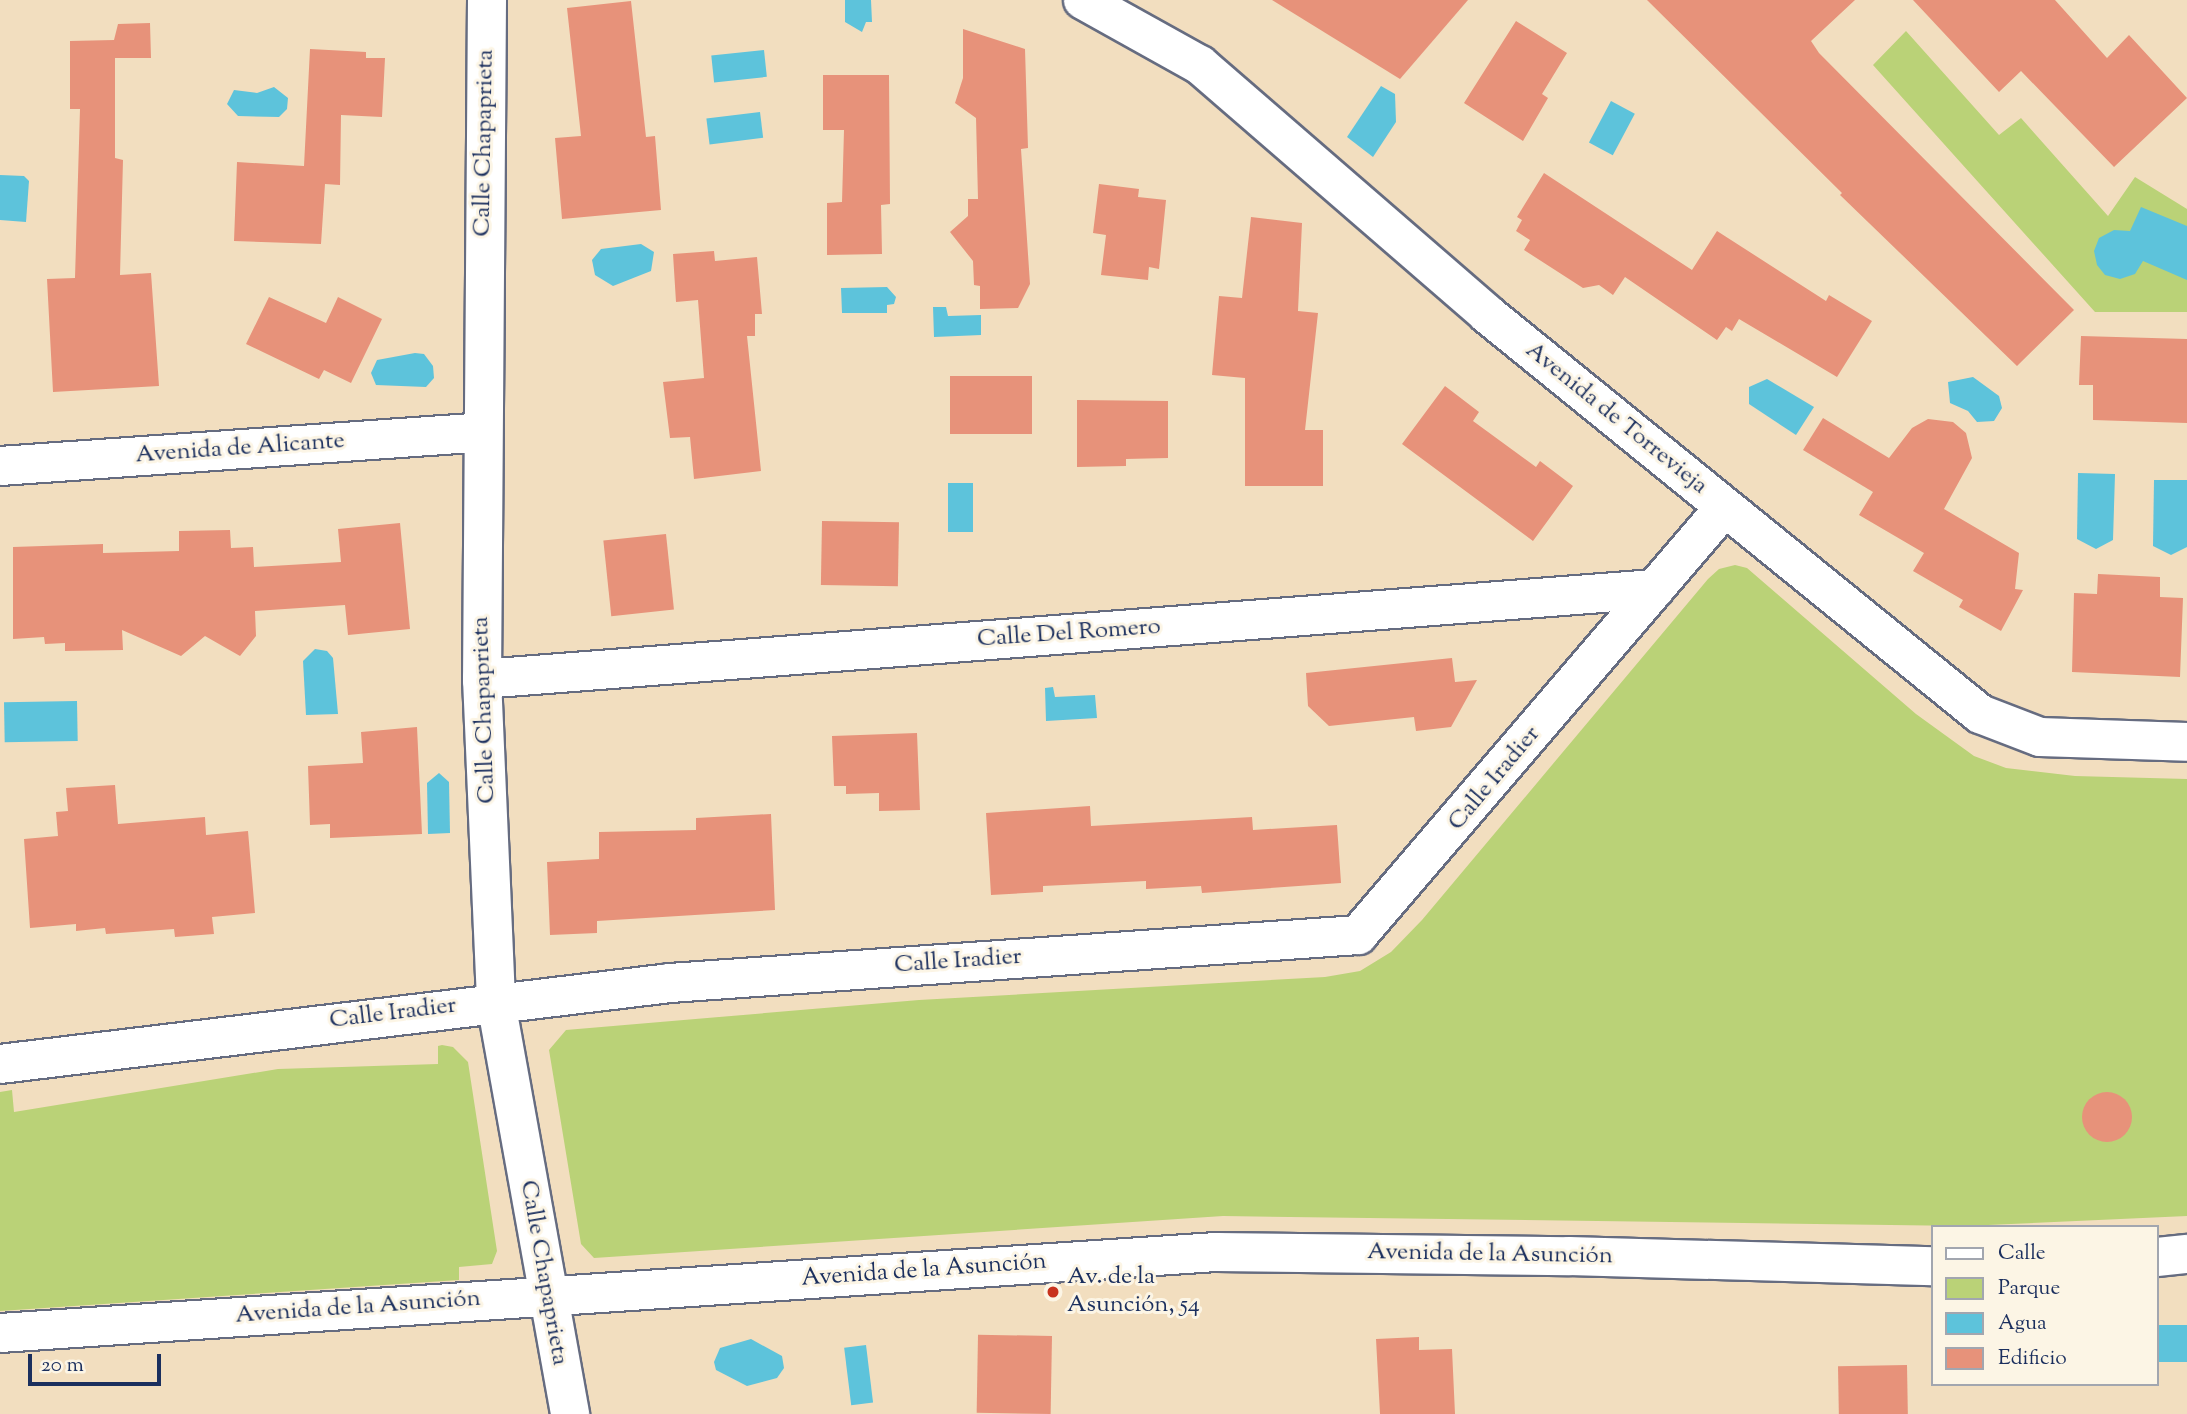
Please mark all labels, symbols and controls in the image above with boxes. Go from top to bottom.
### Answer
street label: Calle Chapaprieta [469,49,501,237]
street label: Avenida de Torrevieja [1519,337,1713,501]
street label: Avenida de Alicante [134,427,346,471]
street label: Calle Del Romero [976,613,1162,655]
street label: Calle Chapaprieta [467,616,503,804]
street label: Calle Iradier [1443,721,1547,837]
street label: Calle Iradier [893,943,1023,981]
street label: Calle Iradier [328,992,458,1036]
street label: Calle Chapaprieta [513,1178,573,1368]
legend [1932,1225,2159,1386]
street label: Avenida de la Asunción [1367,1238,1613,1272]
text: Calle [1998,1239,2046,1269]
street label: Avenida de la Asunción [800,1248,1048,1294]
place label: Av. de la Asunción, 54 [1067,1264,1200,1320]
text: Parque [1998,1274,2060,1304]
marker: Av. de la Asunción, 54 [1045,1284,1061,1300]
street label: Avenida de la Asunción [234,1285,482,1331]
text: Agua [1998,1309,2047,1339]
scale bar [32,1340,164,1384]
text: Edificio [1998,1344,2067,1374]
text: 20 m [41,1351,84,1381]

